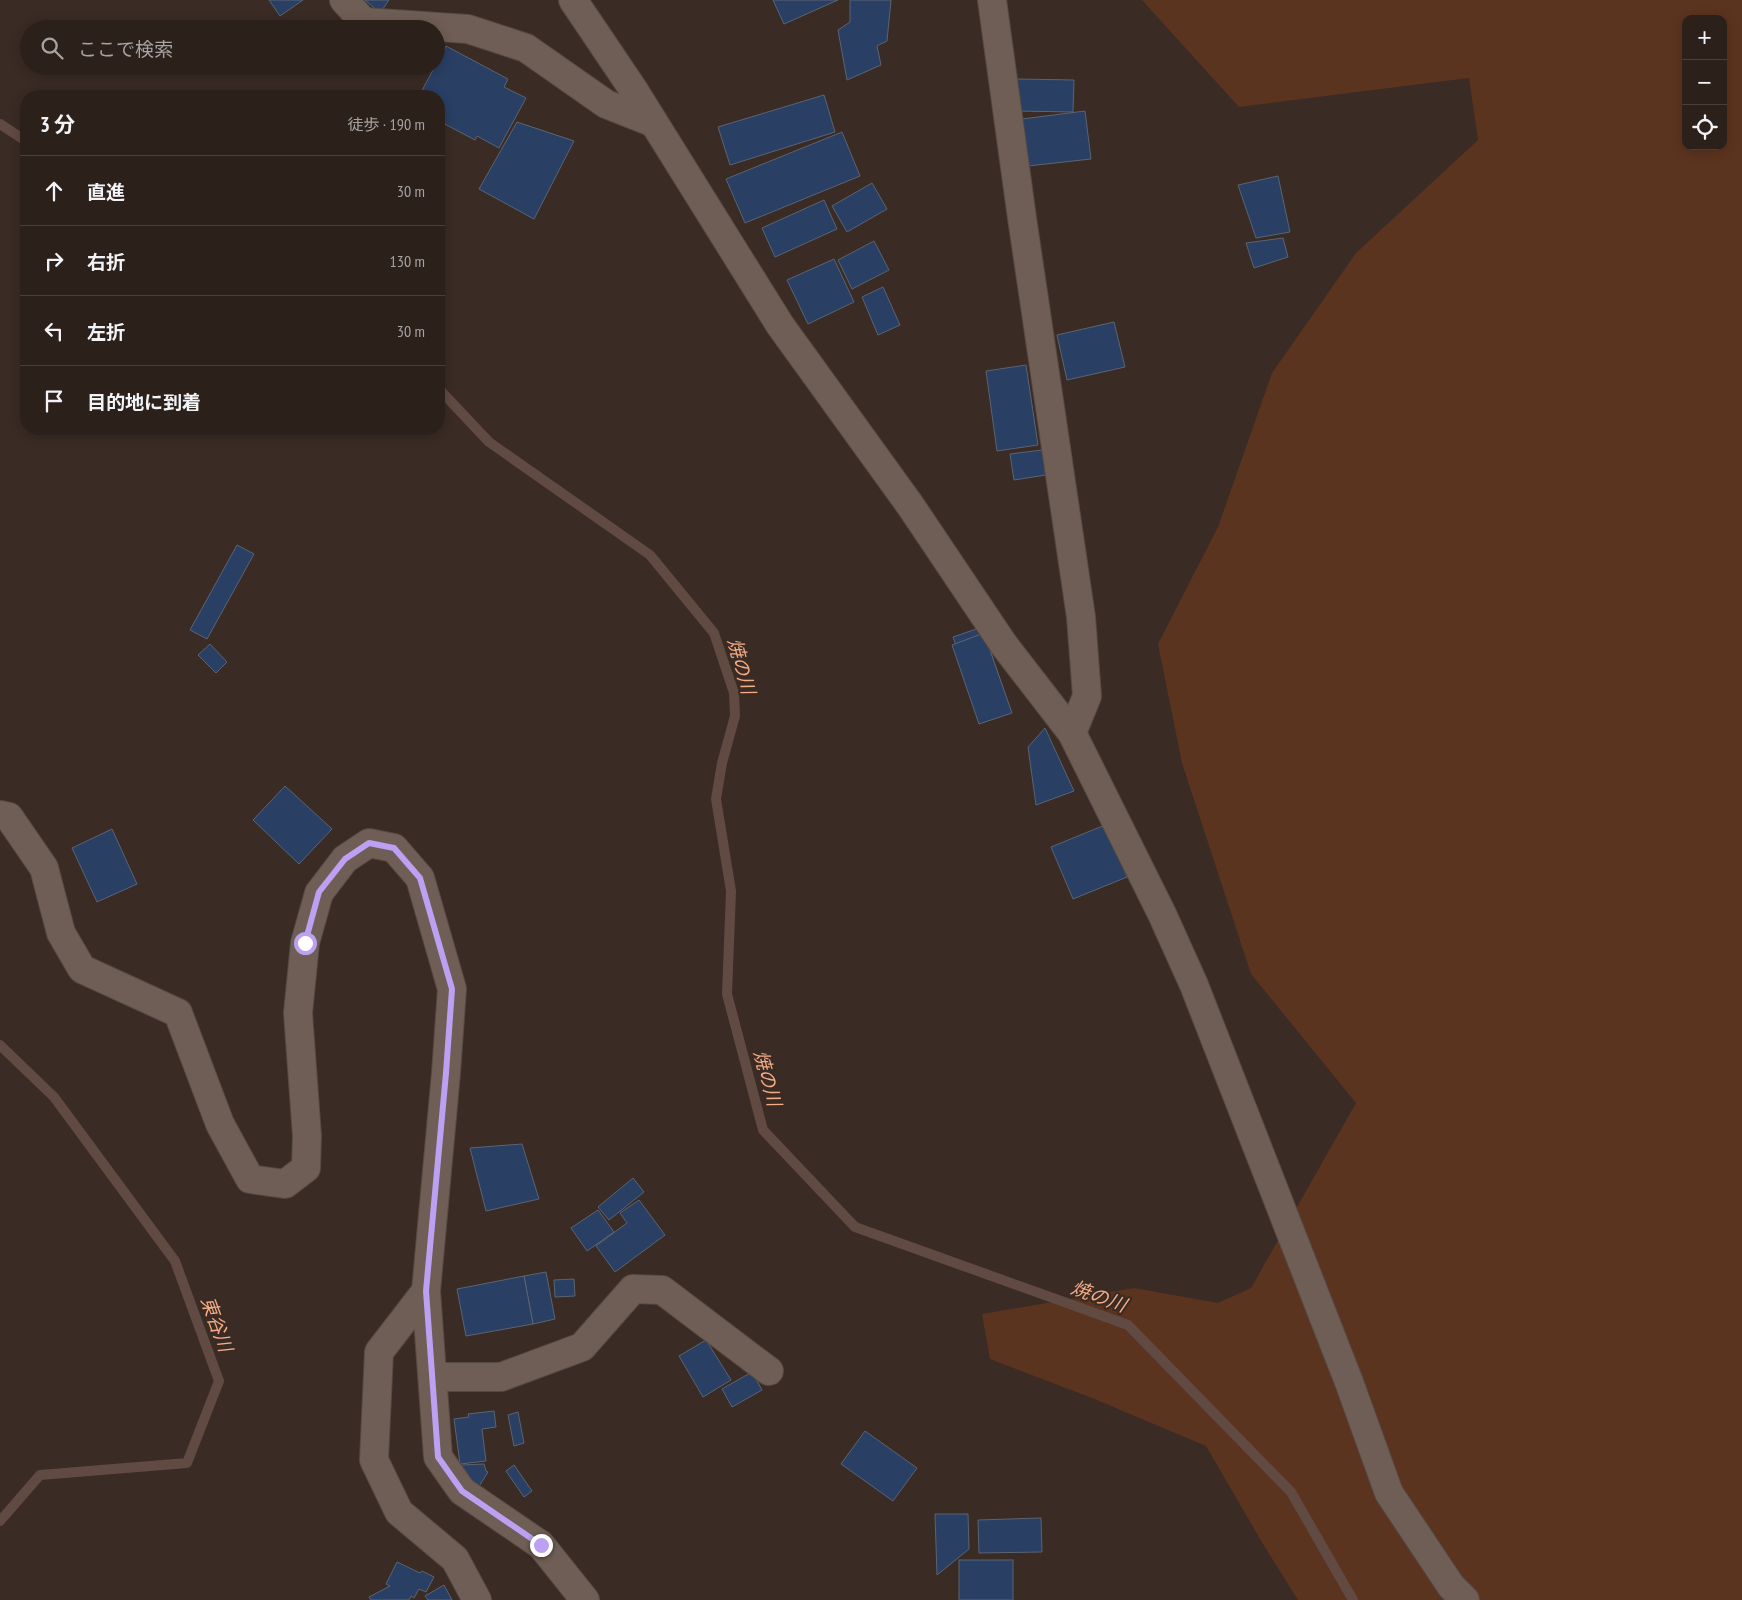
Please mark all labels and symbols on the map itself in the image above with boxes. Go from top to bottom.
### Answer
water label: 焼の川 [723,635,761,699]
route start [294,932,317,955]
water label: 焼の川 [749,1047,787,1111]
water label: 焼の川 [1068,1275,1132,1318]
water label: 東谷川 [196,1293,239,1357]
route end [530,1534,553,1557]

